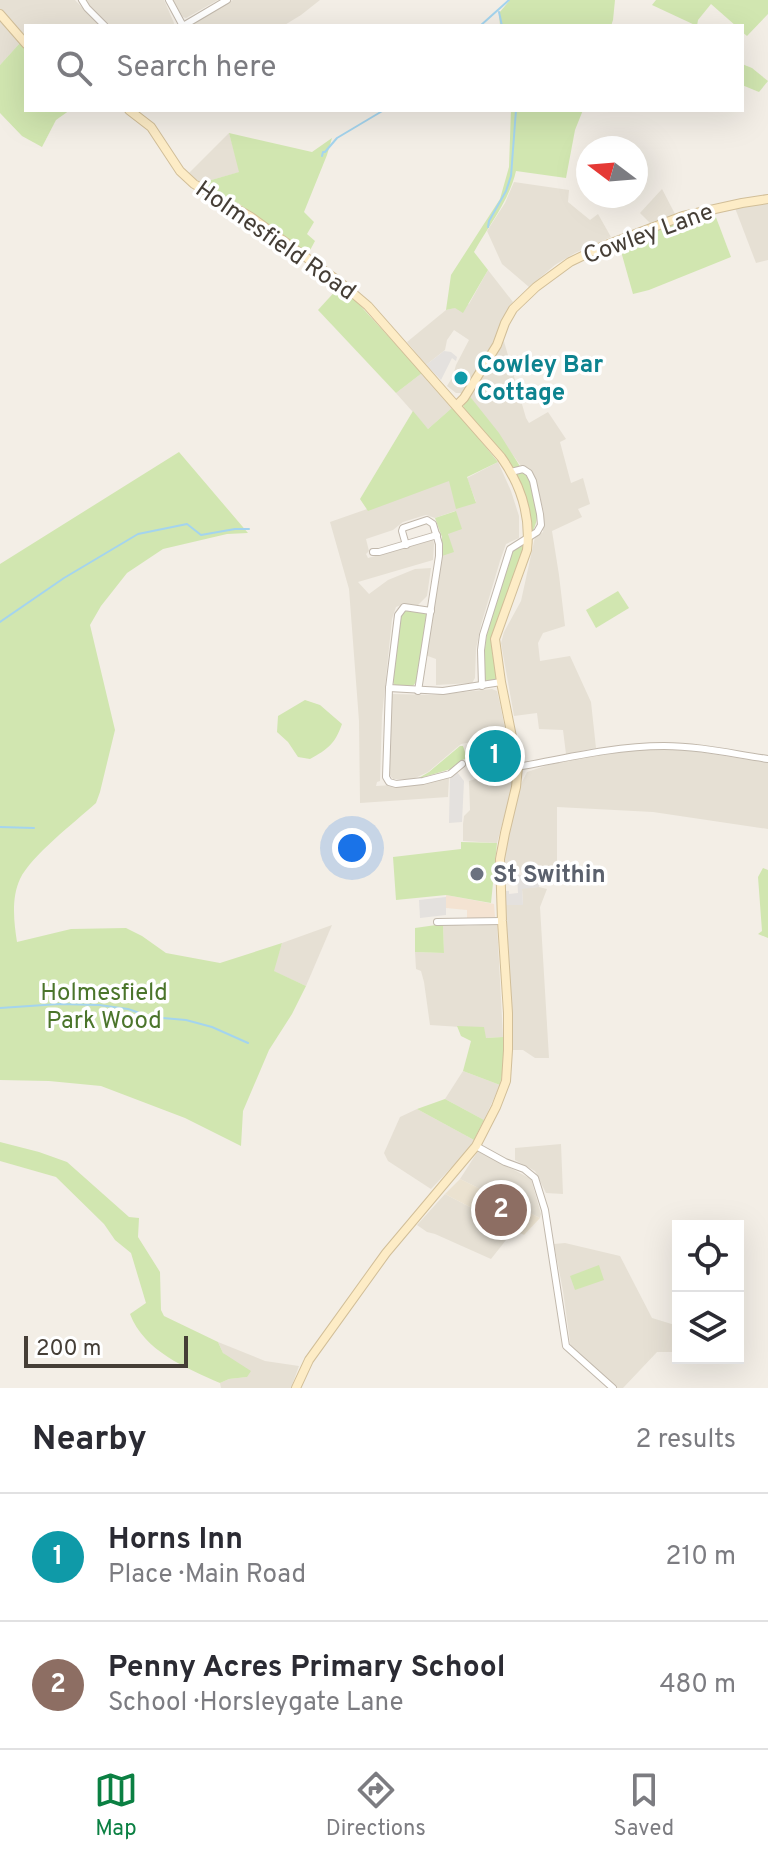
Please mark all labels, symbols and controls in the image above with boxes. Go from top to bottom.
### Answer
search box [24,24,744,112]
icon: search [52,46,96,90]
text: Search here [116,50,276,87]
north arrow [576,136,648,208]
street label: Holmesfield Road [189,175,361,308]
street label: Cowley Lane [580,197,718,272]
place label: Cowley Bar Cottage [477,351,603,409]
marker: Cowley Bar Cottage [452,369,470,387]
pin: 1 [469,726,521,786]
your location [332,828,372,868]
place label: St Swithin [493,861,606,891]
marker: St Swithin [468,865,486,883]
park label: Holmesfield Park Wood [40,979,168,1037]
pin: 2 [475,1180,527,1240]
map controls [672,1220,744,1364]
button: locate [672,1220,744,1292]
button: layers [672,1292,744,1364]
scale bar [24,1332,188,1368]
text: 200 m [36,1336,101,1363]
text: Nearby [32,1419,147,1462]
text: 2 results [636,1424,736,1457]
text: Horns Inn [108,1522,243,1559]
text: 1 [53,1541,63,1574]
text: 210 m [666,1541,736,1574]
text: Place · Main Road [108,1559,306,1592]
text: Penny Acres Primary School [108,1650,506,1687]
text: 2 [50,1669,66,1702]
text: 480 m [659,1669,736,1702]
text: School · Horsleygate Lane [108,1687,404,1720]
tab: Map [94,1768,138,1843]
tab: Directions [326,1768,426,1843]
tab: Saved [614,1768,674,1843]

